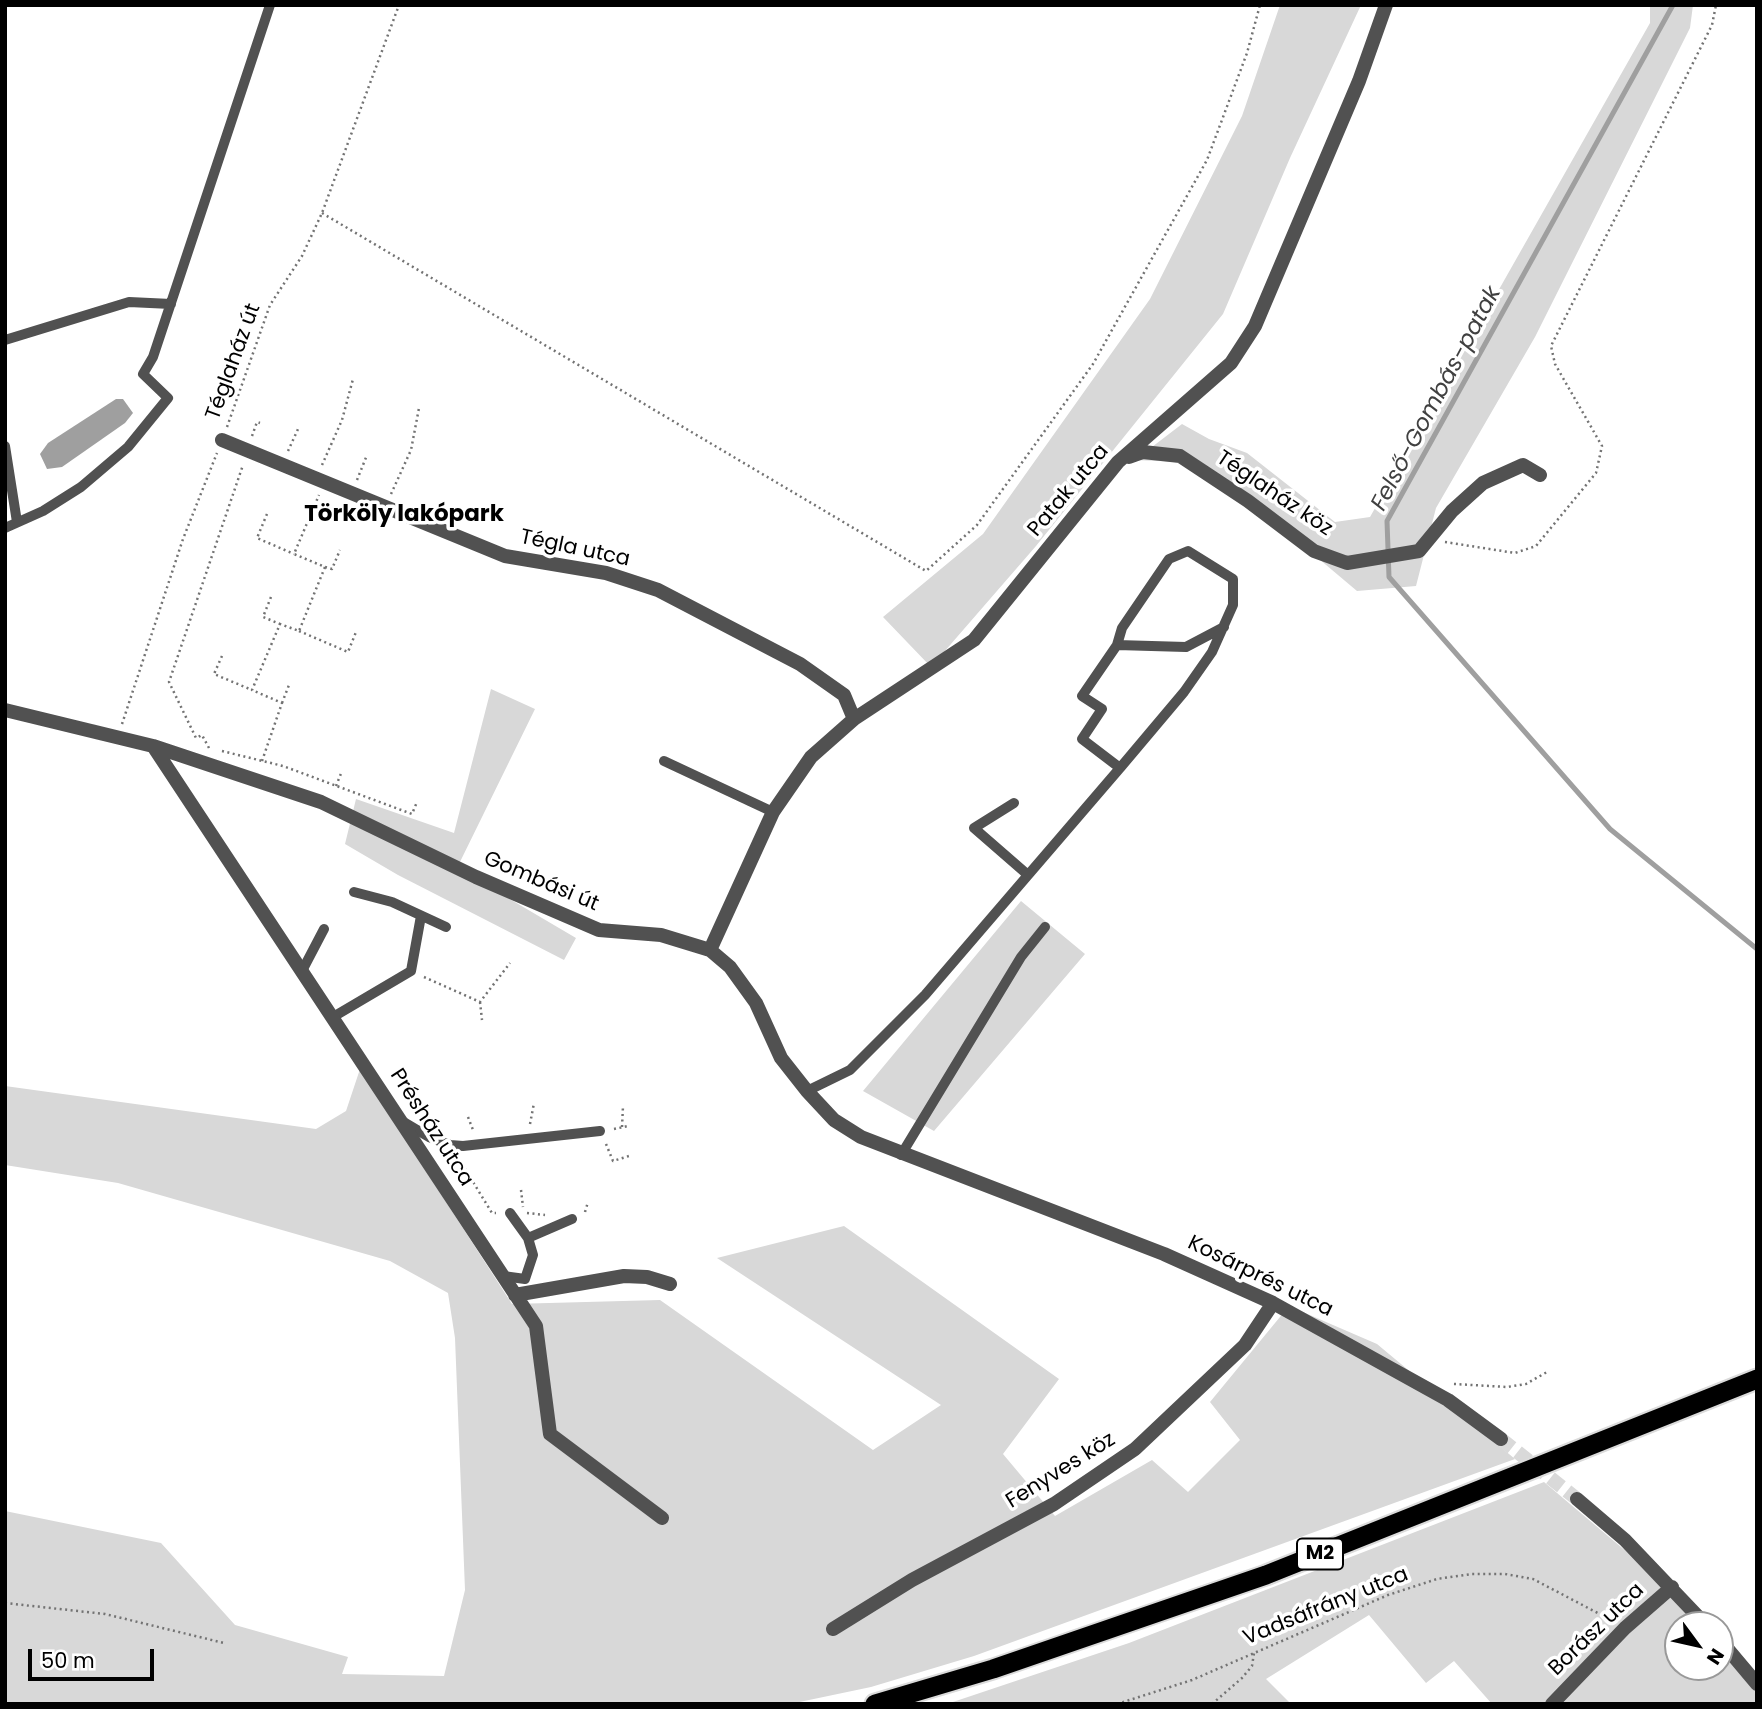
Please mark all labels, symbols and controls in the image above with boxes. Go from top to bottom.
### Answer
water label: Felső-Gombás-patak [1366,282,1508,516]
street label: Téglaház út [201,300,267,424]
street label: Patak utca [1023,440,1115,542]
street label: Téglaház köz [1211,446,1337,542]
district label: Törköly lakópark [304,501,504,529]
street label: Tégla utca [518,525,632,573]
street label: Gombási út [480,846,602,918]
street label: Présház utca [384,1065,478,1191]
street label: Kosárprés utca [1183,1231,1337,1323]
street label: Fenyves köz [1002,1427,1120,1515]
road number: M2 [1297,1538,1343,1570]
street label: Vadsáfrány utca [1240,1562,1412,1652]
street label: Borász utca [1544,1578,1650,1682]
north arrow [1664,1611,1734,1681]
scale bar [32,1636,158,1680]
text: N [1700,1643,1731,1670]
text: 50 m [41,1646,95,1675]

